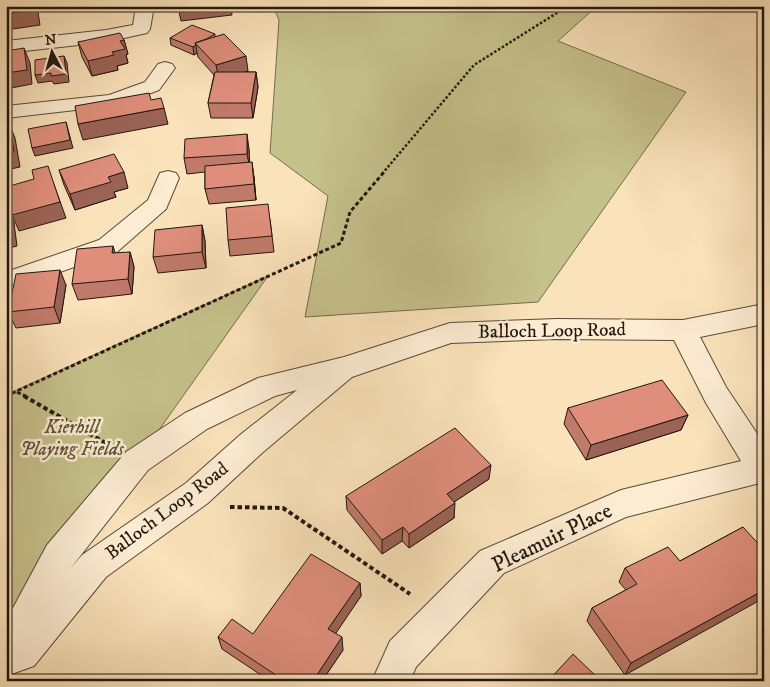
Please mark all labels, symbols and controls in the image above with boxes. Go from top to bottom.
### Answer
north arrow [28,28,78,78]
text: N [44,30,58,50]
street label: Balloch Loop Road [478,318,627,344]
park label: Kierhill Playing Fields [20,416,125,461]
street label: Balloch Loop Road [101,457,233,565]
street label: Pleamuir Place [487,497,617,579]

